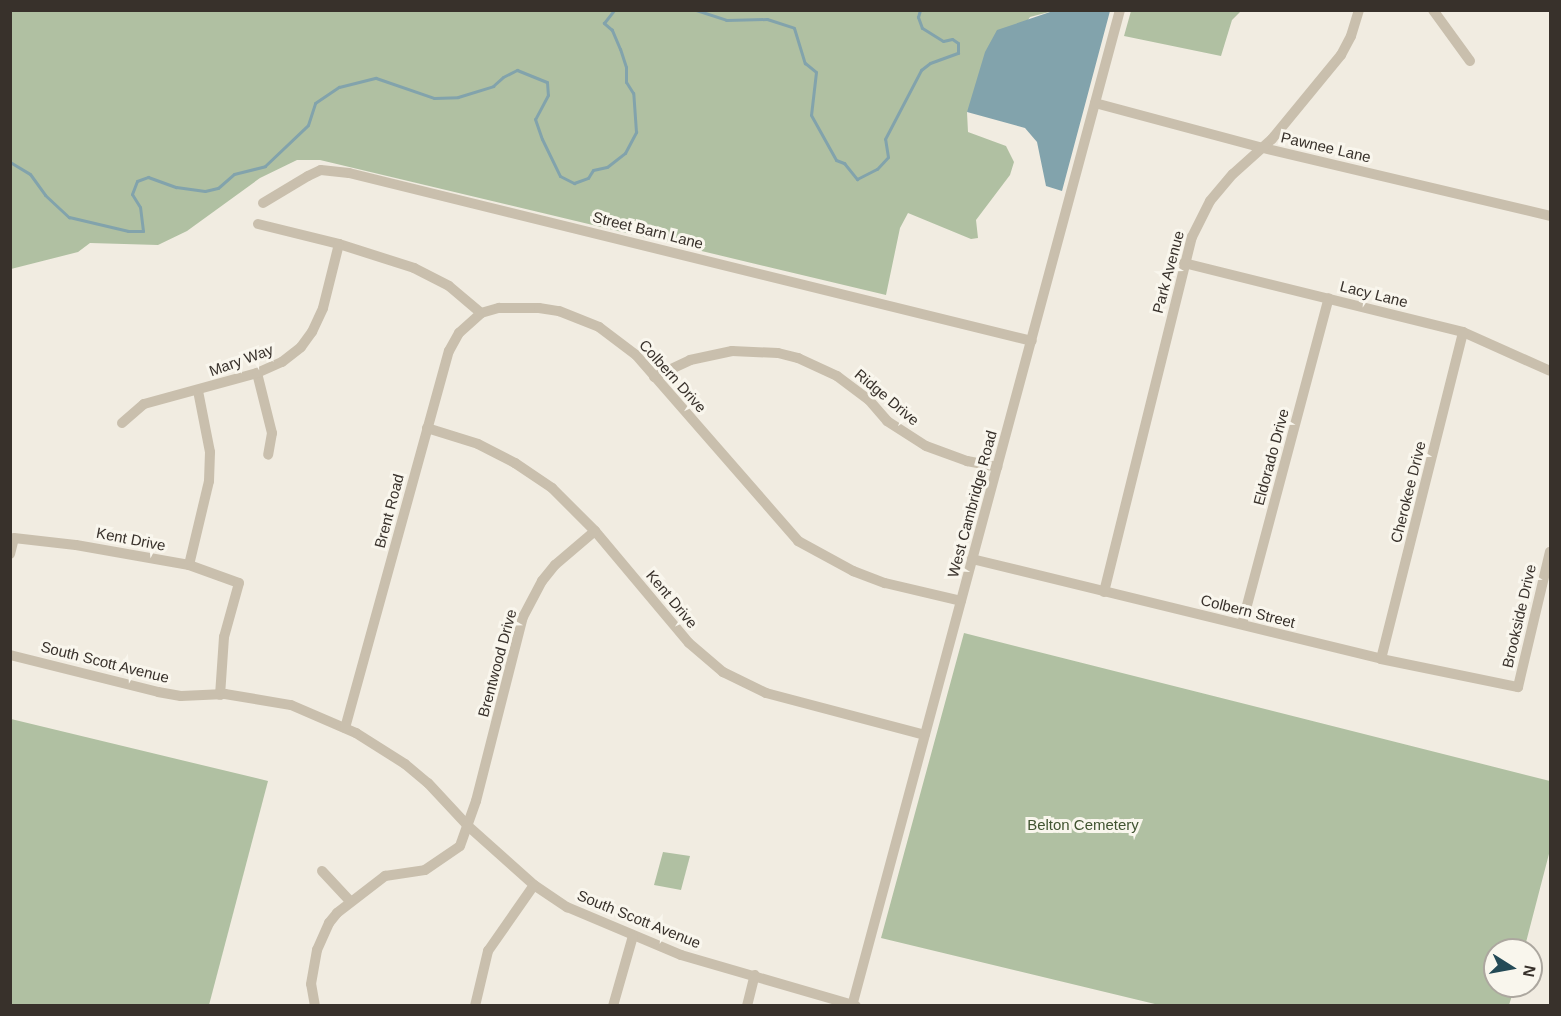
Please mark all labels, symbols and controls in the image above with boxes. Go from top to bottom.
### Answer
street label: Pawnee Lane [1279,128,1373,166]
street label: Street Barn Lane [591,208,705,252]
street label: Park Avenue [1148,228,1188,316]
street label: Lacy Lane [1338,277,1410,311]
street label: Colbern Drive [636,336,710,416]
street label: Mary Way [206,340,276,380]
street label: Ridge Drive [851,365,923,429]
street label: Eldorado Drive [1249,407,1293,507]
street label: West Cambridge Road [944,429,1000,579]
street label: Cherokee Drive [1387,439,1429,545]
street label: Brent Road [370,472,408,550]
street label: Kent Drive [95,523,167,555]
street label: Brookside Drive [1498,562,1540,670]
street label: Kent Drive [643,566,701,632]
street label: Colbern Street [1199,591,1297,631]
street label: Brentwood Drive [474,607,520,719]
street label: South Scott Avenue [39,637,171,687]
park label: Belton Cemetery [1027,816,1139,834]
street label: South Scott Avenue [574,886,704,952]
north arrow [1483,938,1543,998]
text: N [1520,964,1539,978]

